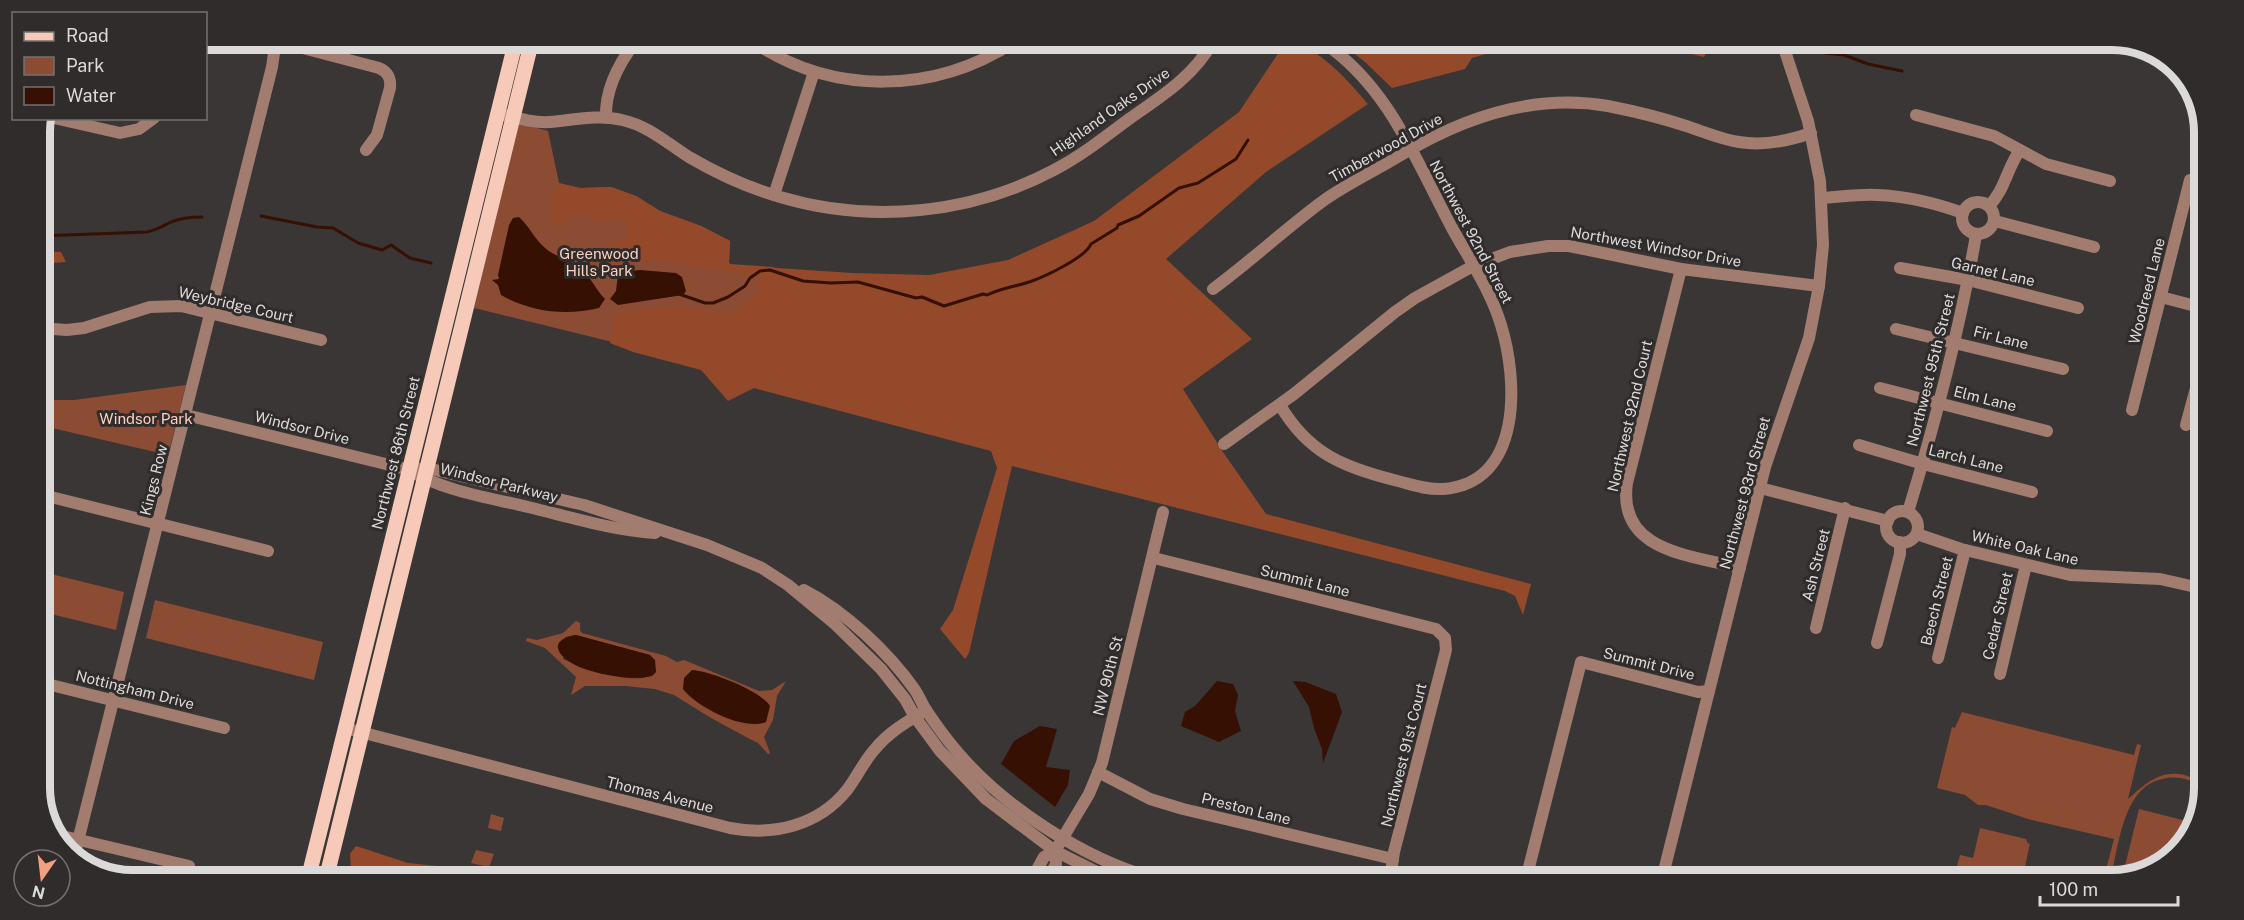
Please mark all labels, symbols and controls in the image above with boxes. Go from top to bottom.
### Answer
legend [12,12,207,120]
text: Road [66,25,109,46]
text: Park [66,55,104,76]
street label: Highland Oaks Drive [1047,64,1173,159]
text: Water [66,85,116,106]
street label: Timberwood Drive [1326,110,1445,186]
street label: Northwest 92nd Street [1426,157,1517,306]
street label: Northwest Windsor Drive [1569,223,1743,270]
street label: Woodreed Lane [2125,236,2168,346]
park label: Greenwood Hills Park [559,245,639,279]
street label: Garnet Lane [1950,254,2037,289]
street label: Weybridge Court [177,283,296,326]
street label: Northwest 95th Street [1903,291,1958,448]
street label: Fir Lane [1972,322,2030,353]
street label: Northwest 92nd Court [1604,338,1655,493]
street label: Northwest 86th Street [368,374,423,531]
street label: Elm Lane [1952,383,2018,415]
street label: Windsor Drive [253,408,351,448]
park label: Windsor Park [99,410,193,427]
street label: Northwest 93rd Street [1716,415,1773,571]
street label: Larch Lane [1927,441,2005,476]
street label: Kings Row [136,442,171,517]
street label: Windsor Parkway [438,460,560,505]
street label: Ash Street [1798,527,1833,603]
street label: White Oak Lane [1970,527,2080,568]
street label: Beech Street [1917,554,1956,647]
street label: Summit Lane [1258,561,1352,600]
street label: Cedar Street [1979,570,2016,661]
street label: NW 90th St [1089,634,1126,717]
street label: Summit Drive [1602,644,1697,683]
street label: Nottingham Drive [74,667,196,712]
street label: Northwest 91st Court [1377,681,1430,829]
street label: Thomas Avenue [605,773,715,816]
street label: Preston Lane [1200,789,1293,828]
north arrow [12,848,72,908]
scale bar [2040,869,2178,907]
text: 100 m [2049,879,2098,900]
text: N [30,881,47,903]

